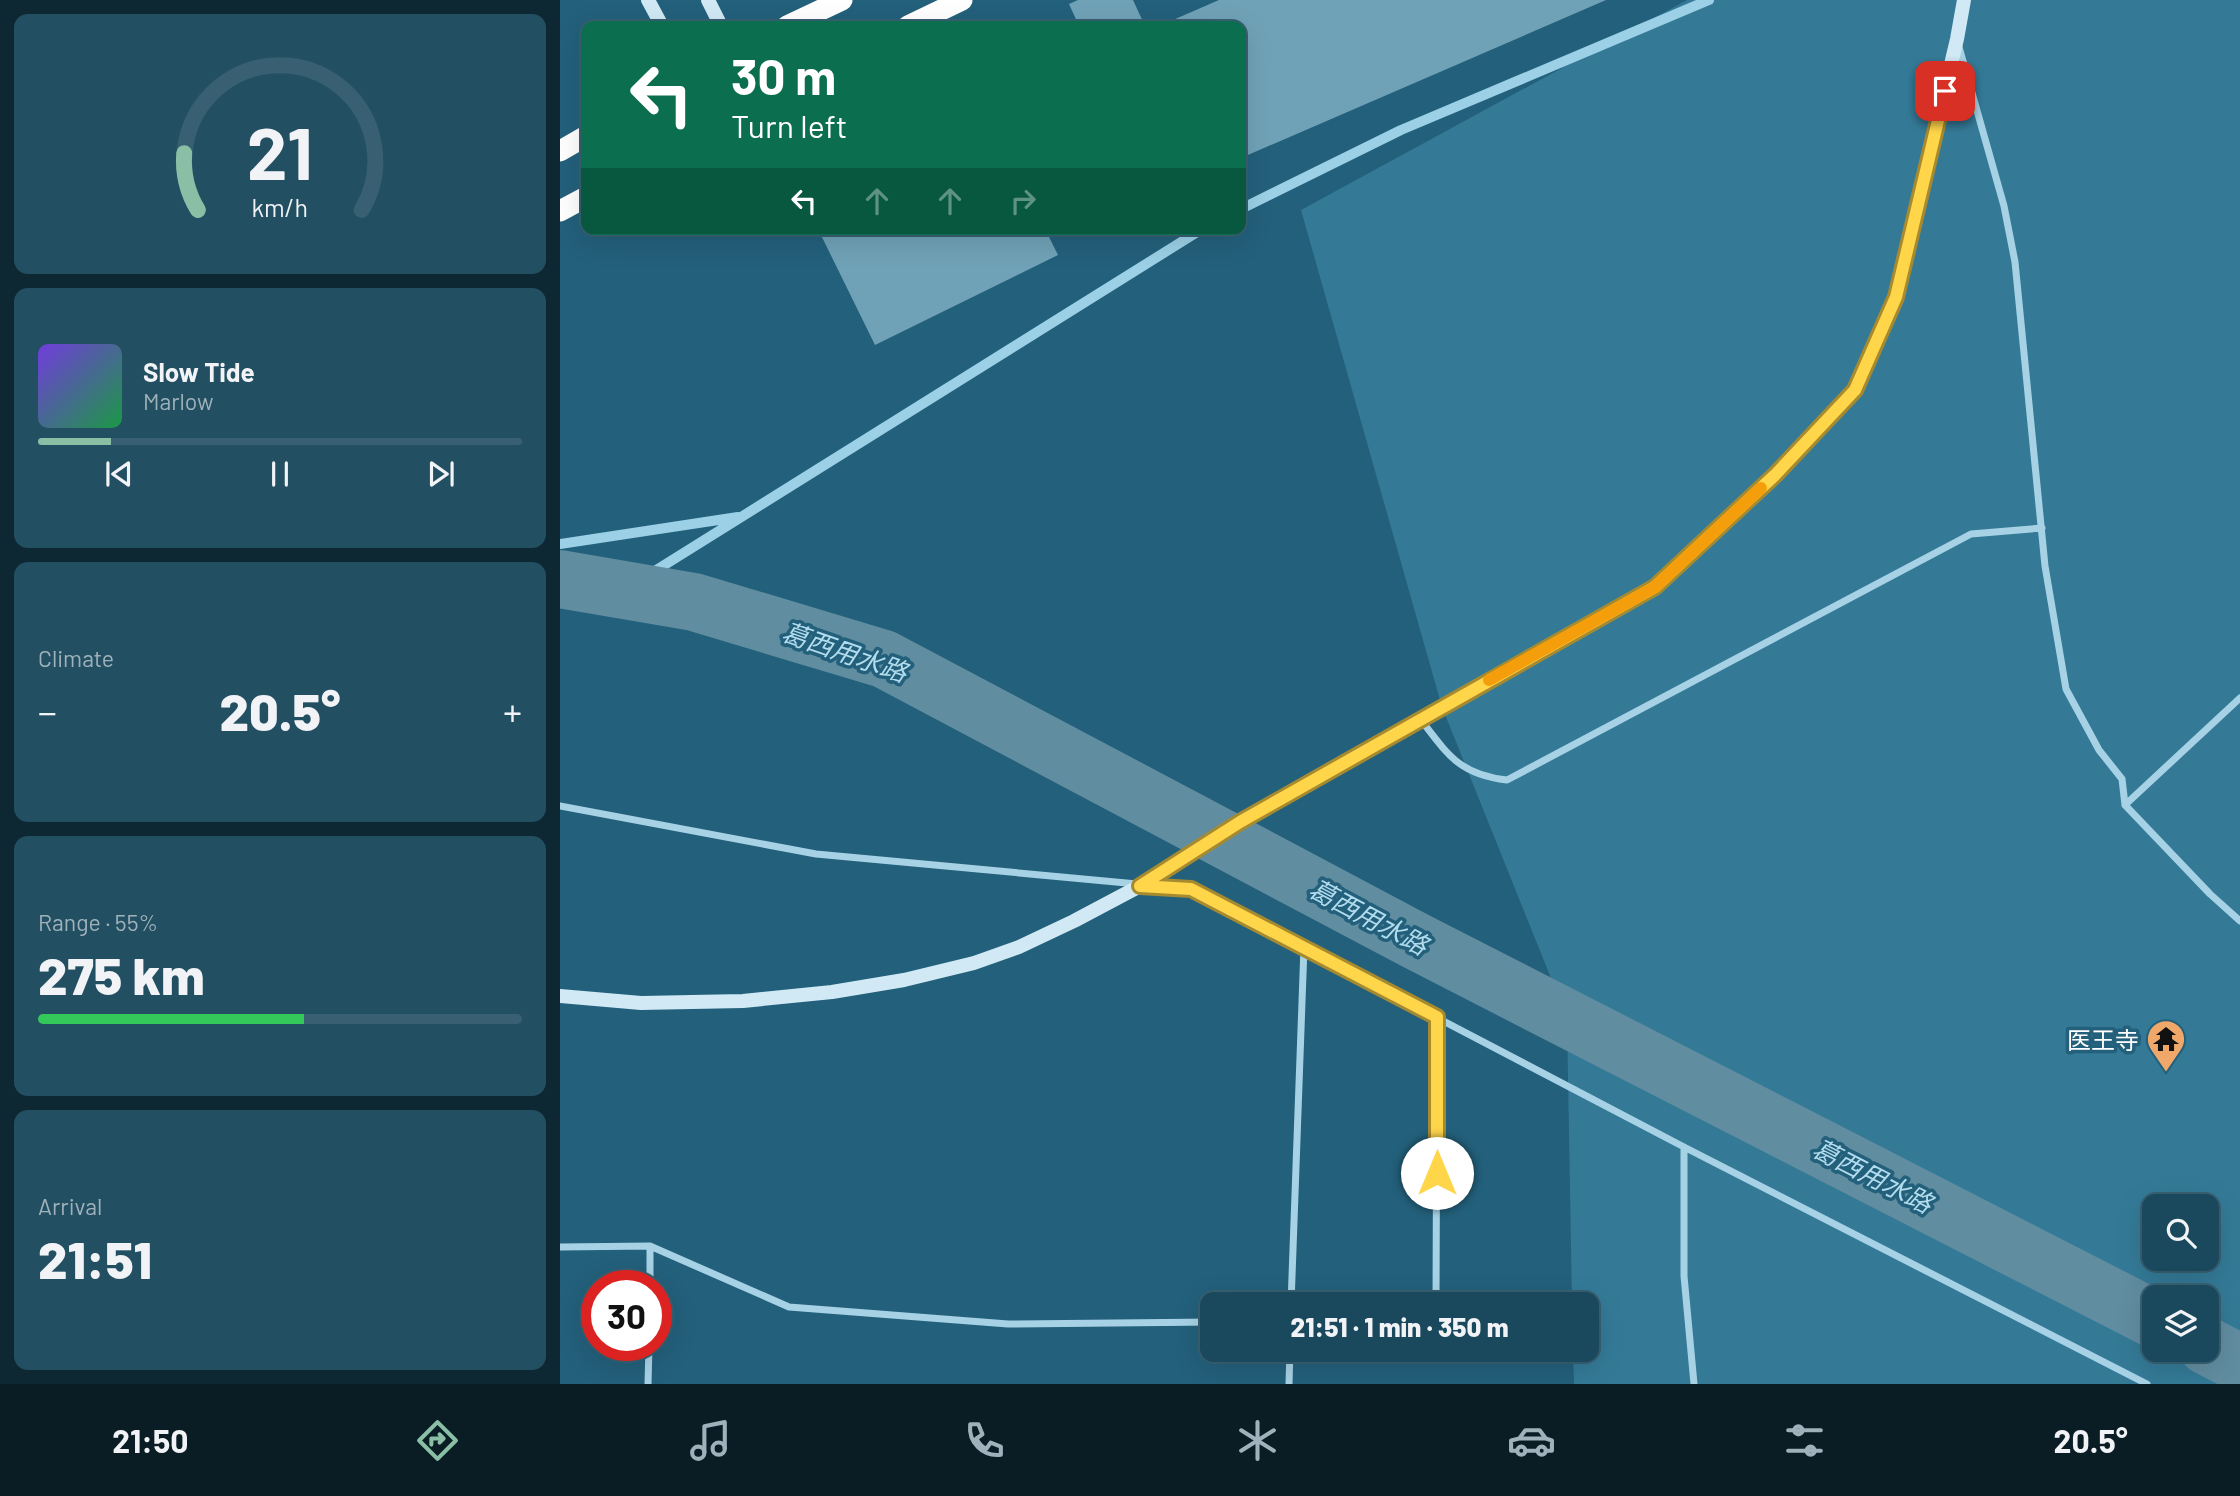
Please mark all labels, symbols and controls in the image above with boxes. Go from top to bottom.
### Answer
text: 30 m [731,46,836,105]
icon: left [616,49,707,140]
pin [1915,61,1975,121]
icon: arrive [1926,72,1964,110]
text: Turn left [731,106,848,144]
text: 21 [247,107,313,195]
icon: left [785,182,823,220]
icon: ahead [858,182,896,220]
icon: ahead [931,182,969,220]
icon: right [1004,182,1042,220]
text: km/h [252,192,308,222]
text: Slow Tide [143,356,255,387]
text: Marlow [143,387,214,415]
icon: previous [100,455,138,493]
icon: pause [261,455,299,493]
icon: next [422,455,460,493]
water label: 葛西用水路 [778,615,913,687]
text: Climate [38,644,114,672]
text: 20.5° [219,679,341,741]
text: − [38,688,57,734]
text: + [503,688,522,734]
water label: 葛西用水路 [1304,872,1435,961]
text: Range · 55% [38,908,158,936]
text: 275 km [38,943,205,1005]
temple icon: 医王寺 [2145,1018,2187,1073]
place label: 医王寺 [2067,1025,2139,1054]
water label: 葛西用水路 [1808,1132,1940,1219]
position arrow [1400,1136,1474,1210]
text: Arrival [38,1192,102,1220]
map controls [2142,1194,2219,1362]
button: search [2142,1194,2219,1271]
text: 21:51 [38,1227,152,1289]
speed limit sign: 30 [581,1270,672,1361]
button: layers [2142,1285,2219,1362]
text: 21:51 · 1 min · 350 m [1291,1311,1508,1342]
icon: directions [413,1416,462,1465]
icon: music [686,1416,735,1465]
icon: phone [960,1416,1009,1465]
icon: climate [1233,1416,1282,1465]
icon: car [1507,1416,1556,1465]
icon: filters [1780,1416,1829,1465]
text: 21:50 [112,1421,188,1459]
text: 20.5° [2054,1421,2128,1459]

